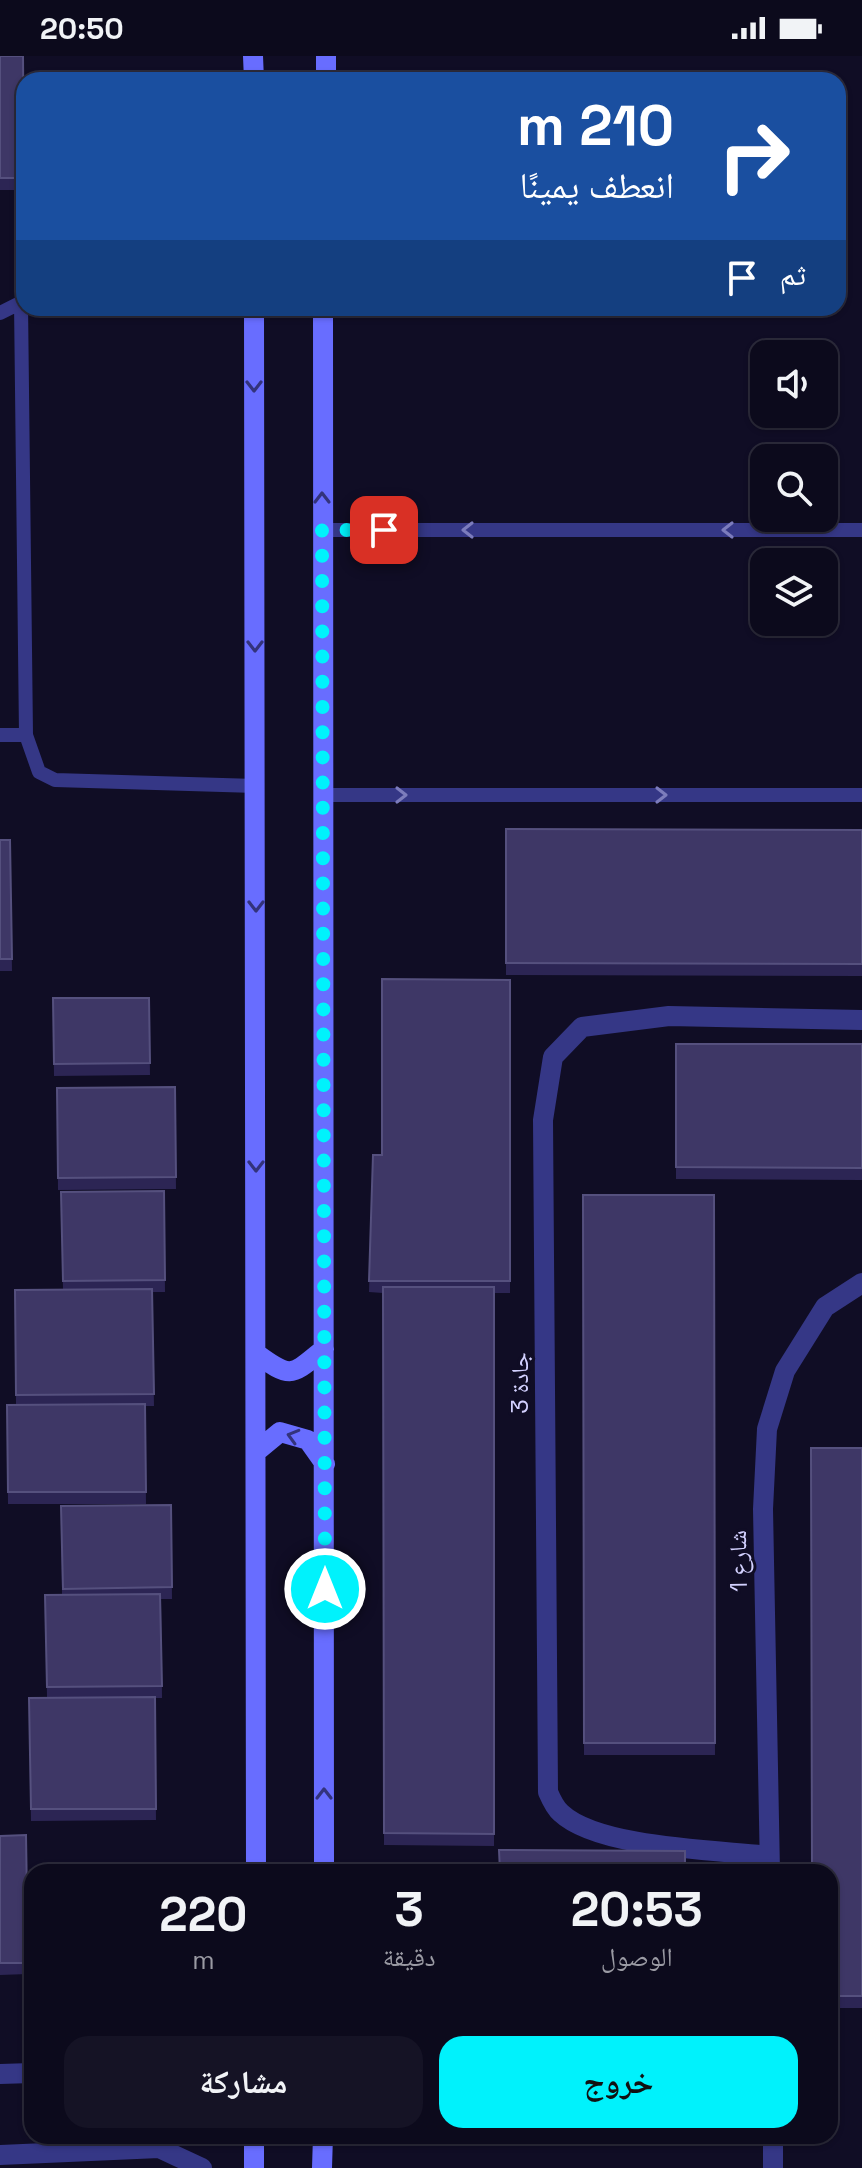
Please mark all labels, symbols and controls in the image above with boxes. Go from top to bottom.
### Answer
text: 20:50 [40,9,124,48]
text: 210 m [517,90,674,161]
icon: right [702,104,806,208]
text: انعطف يمينًا [520,163,674,209]
text: ثم [780,255,806,294]
icon: arrive [720,256,764,300]
map controls [750,340,838,636]
button: sound [750,340,838,428]
one-way arrow [246,380,263,393]
button: search [750,444,838,532]
one-way arrow [313,491,331,504]
pin [350,496,418,564]
icon: arrive [362,508,406,552]
one-way arrow [461,521,474,539]
one-way arrow [721,521,734,539]
button: layers [750,548,838,636]
one-way arrow [246,640,264,653]
one-way arrow [395,786,408,804]
one-way arrow [655,786,668,804]
one-way arrow [247,900,265,913]
one-way arrow [247,1160,265,1173]
street label: جادة 3 [504,1352,535,1414]
one-way arrow [287,1429,301,1445]
street label: شارع 1 [722,1530,754,1592]
position arrow [283,1547,367,1631]
one-way arrow [315,1787,333,1800]
text: 3 [395,1879,424,1940]
text: 20:53 [571,1879,703,1940]
text: 220 [159,1884,247,1945]
text: دقيقة [383,1940,436,1974]
text: الوصول [601,1940,673,1974]
text: m [192,1943,215,1977]
button: مشاركة [64,2036,423,2128]
button: خروج [439,2036,798,2128]

